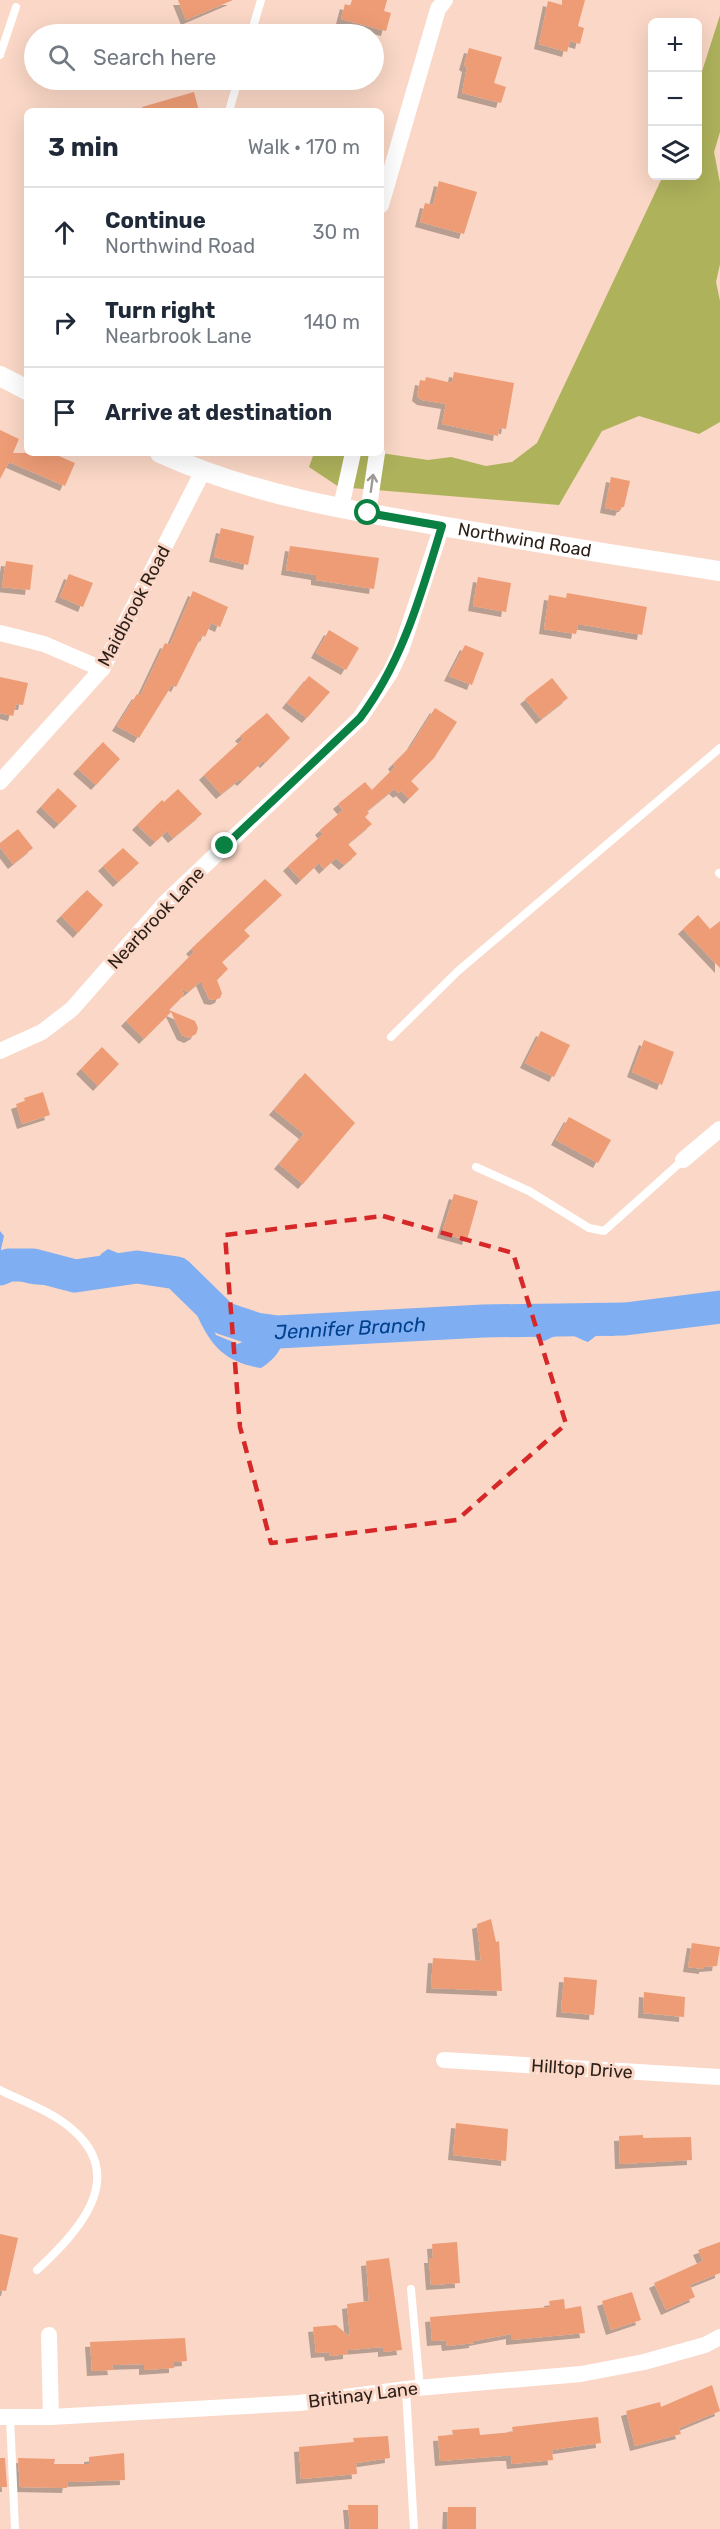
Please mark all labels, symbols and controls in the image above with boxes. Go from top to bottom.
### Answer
map controls [648,18,702,180]
button: + [648,18,702,72]
search box [24,24,384,90]
icon: search [45,41,78,74]
text: Search here [93,44,216,71]
button: − [648,72,702,126]
button: layers [648,126,702,180]
text: 3 min [48,132,119,163]
text: Walk · 170 m [248,135,360,159]
text: Continue [105,207,206,234]
icon: ahead [48,216,81,249]
text: 30 m [313,220,360,244]
text: Northwind Road [105,234,255,258]
text: Turn right [105,297,215,324]
icon: right [48,306,81,339]
text: 140 m [304,310,360,334]
text: Nearbrook Lane [105,324,252,348]
icon: arrive [48,396,81,429]
text: Arrive at destination [105,399,332,426]
one-way arrow [367,474,378,494]
route start [354,499,380,525]
street label: Northwind Road [456,518,593,562]
street label: Maidbrook Road [93,542,175,670]
route end [211,832,237,858]
street label: Nearbrook Lane [103,862,209,974]
water label: Jennifer Branch [274,1312,427,1344]
street label: Hilltop Drive [530,2054,634,2084]
street label: Britinay Lane [307,2377,419,2413]

